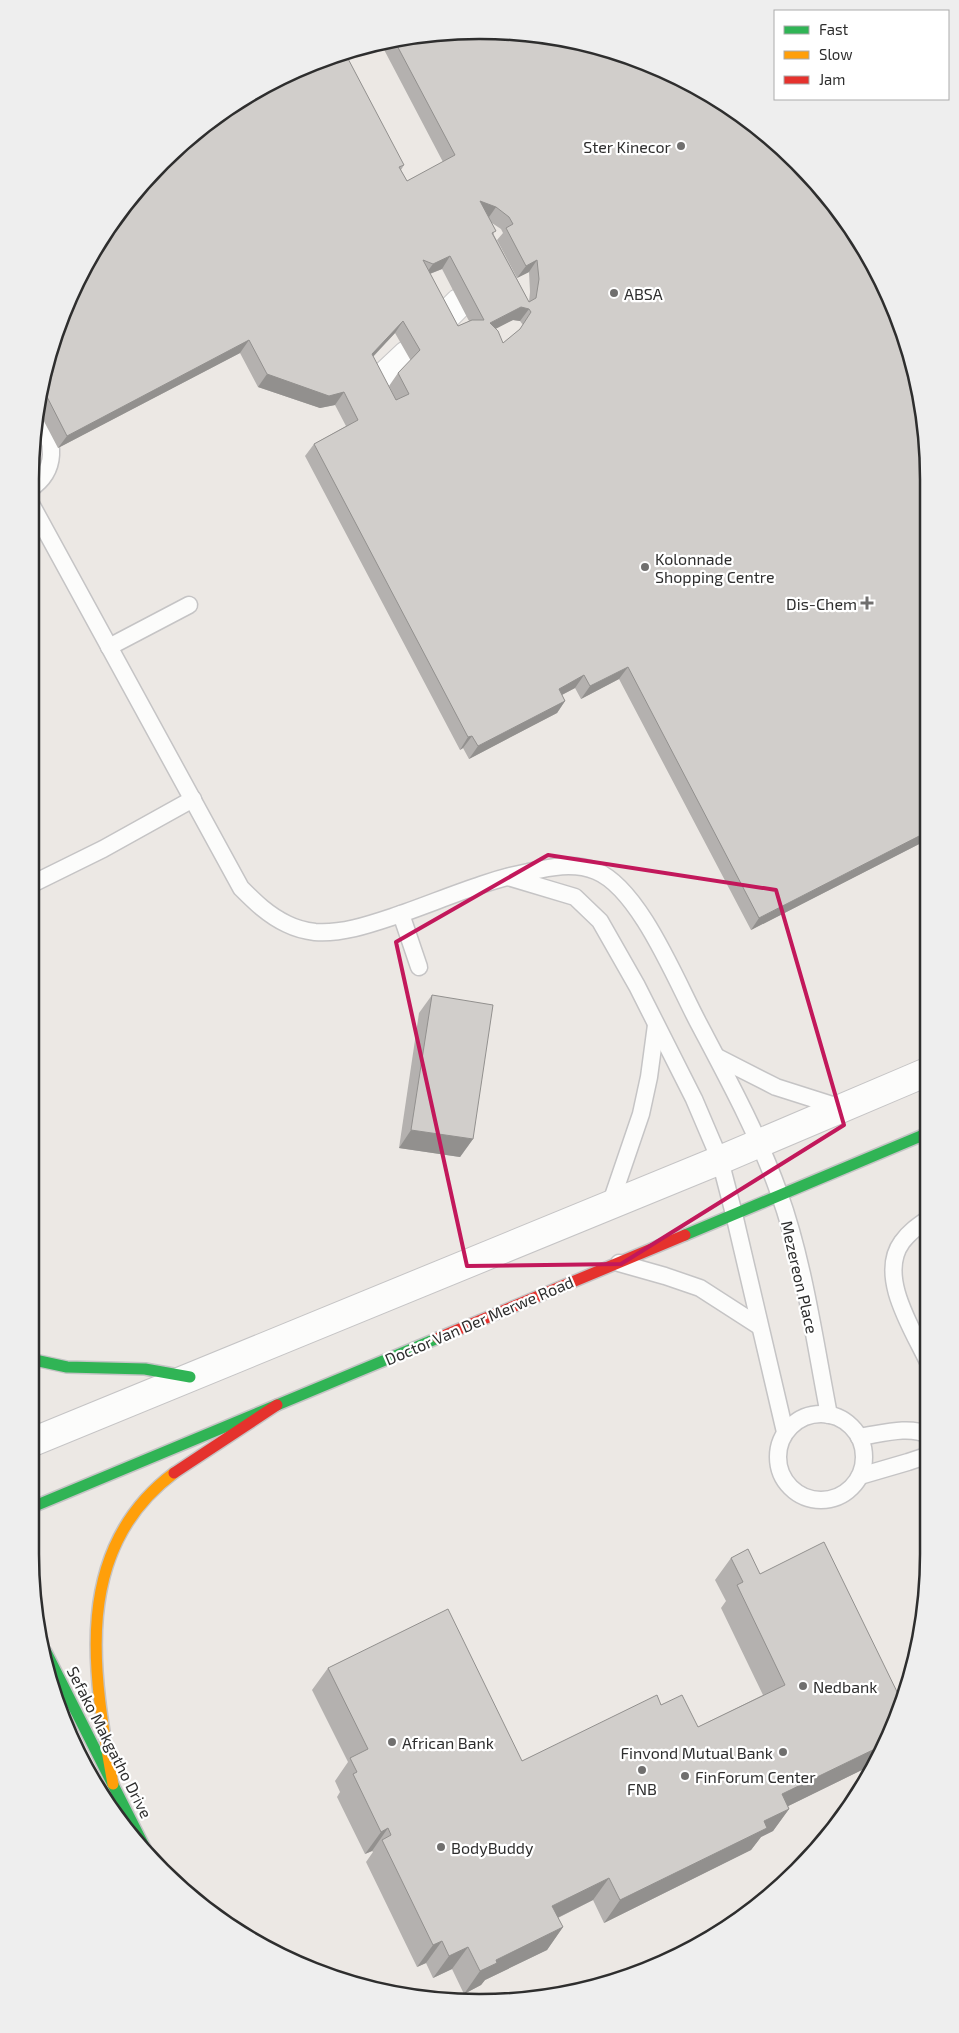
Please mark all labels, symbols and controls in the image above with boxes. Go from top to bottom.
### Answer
legend [774,10,949,100]
text: Fast [819,20,849,38]
text: Slow [819,45,853,63]
text: Jam [819,70,845,88]
place label: Ster Kinecor [583,137,672,156]
marker: Ster Kinecor [675,140,687,152]
place label: ABSA [624,284,663,303]
marker: ABSA [608,287,620,299]
place label: Kolonnade Shopping Centre [655,549,775,586]
marker: Kolonnade Shopping Centre [639,561,651,573]
place label: Dis-Chem [786,594,857,613]
marker: Dis-Chem [861,597,873,609]
street label: Mezereon Place [778,1219,822,1335]
street label: Doctor Van Der Merwe Road [382,1272,576,1368]
street label: Sefako Makgatho Drive [63,1663,157,1821]
place label: Nedbank [813,1677,877,1696]
marker: Nedbank [797,1680,809,1692]
place label: African Bank [402,1733,494,1752]
marker: African Bank [386,1736,398,1748]
place label: Finvond Mutual Bank [620,1743,773,1762]
marker: Finvond Mutual Bank [777,1746,789,1758]
marker: FNB [636,1764,648,1776]
place label: FinForum Center [695,1767,816,1786]
marker: FinForum Center [679,1770,691,1782]
place label: FNB [627,1779,657,1798]
place label: BodyBuddy [451,1838,534,1857]
marker: BodyBuddy [435,1841,447,1853]

